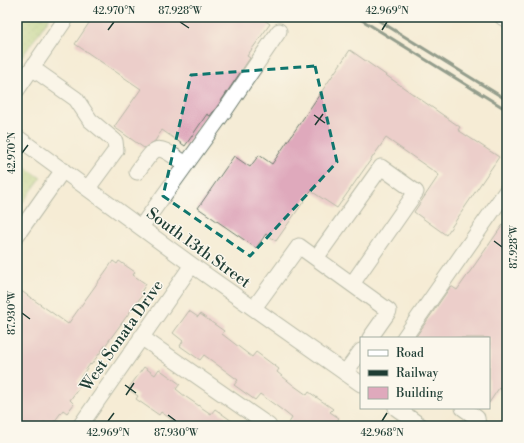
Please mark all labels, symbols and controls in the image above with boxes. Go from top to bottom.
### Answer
text: 42.970°N [93,5,136,17]
text: 87.928°W [158,5,203,17]
text: 42.969°N [365,5,409,17]
text: 42.970°N [6,131,18,174]
street label: South 13th Street [142,203,255,292]
text: 87.928°W [508,224,520,269]
street label: West Sonata Drive [75,276,168,396]
text: 87.930°W [6,290,18,335]
legend [360,337,490,409]
text: Road [396,346,424,361]
text: Railway [396,366,438,381]
text: Building [395,386,444,401]
text: 42.969°N [86,427,130,439]
text: 87.930°W [154,427,199,439]
text: 42.968°N [360,427,404,439]

